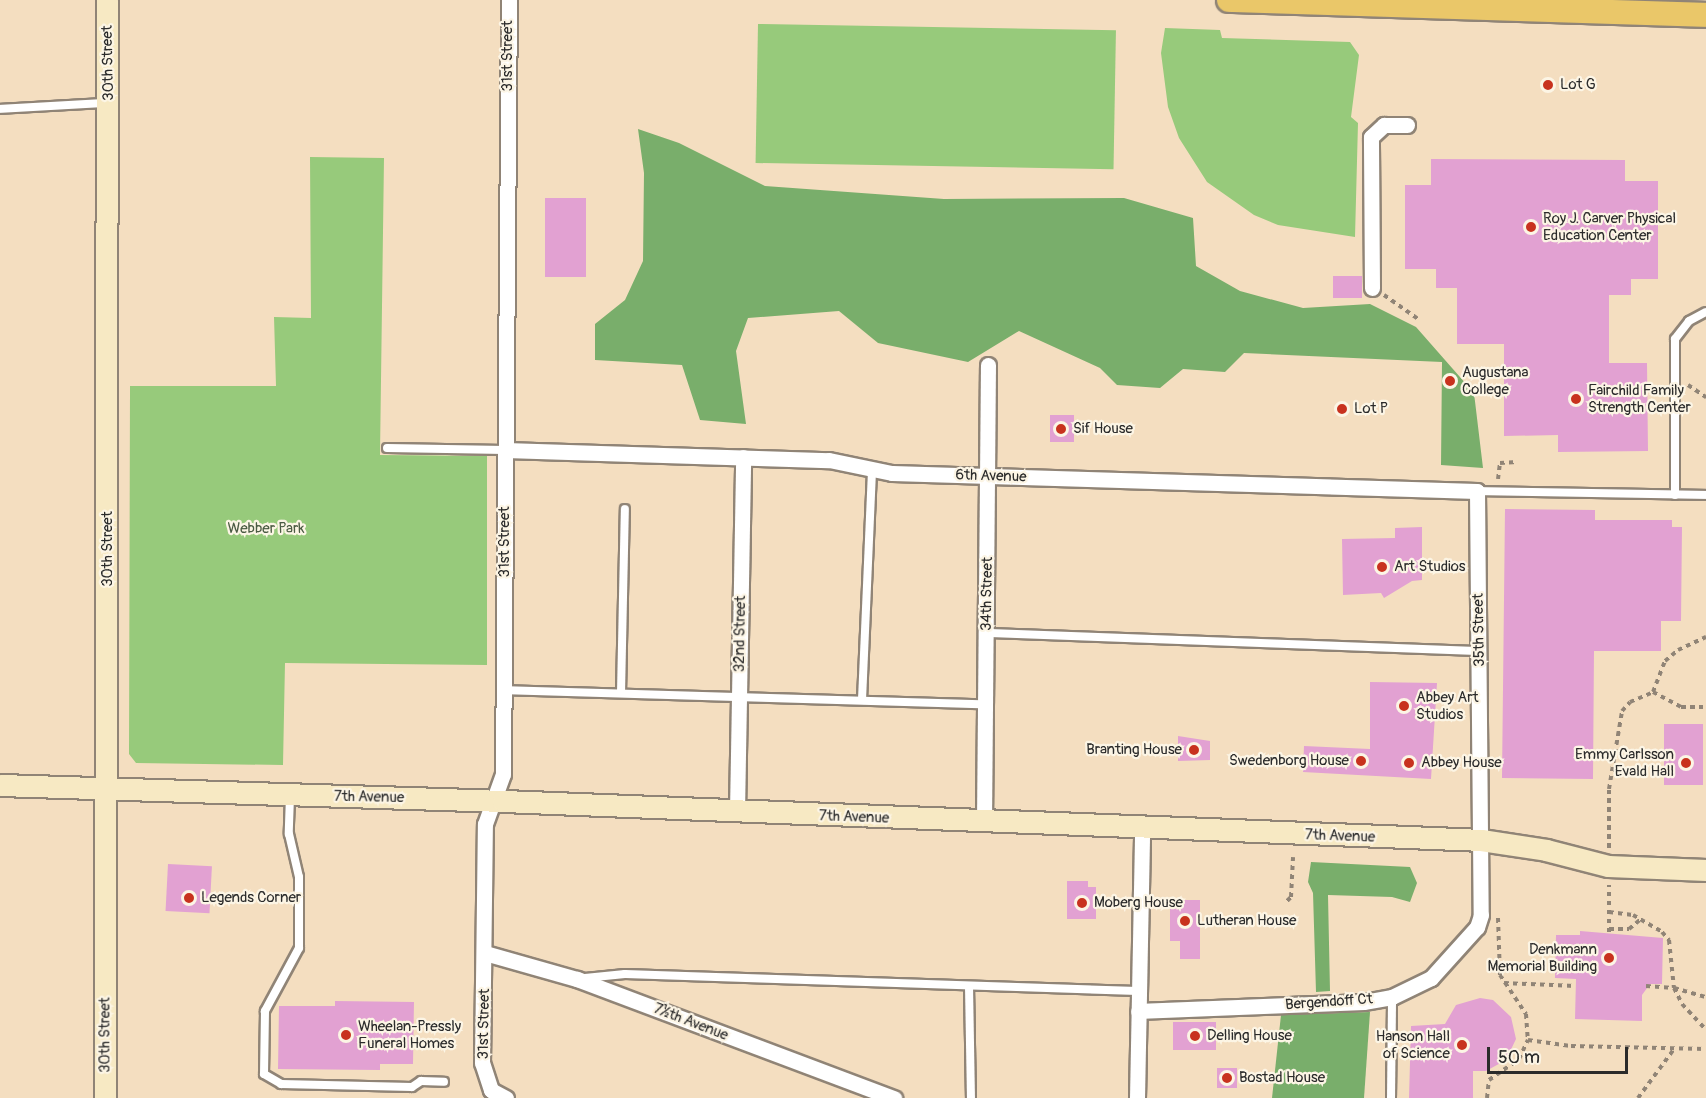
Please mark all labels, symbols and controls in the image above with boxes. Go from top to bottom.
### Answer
street label: 31st Street [499,21,517,91]
street label: 30th Street [98,25,118,101]
place label: Lot G [1560,76,1596,94]
marker: Lot G [1541,78,1555,92]
place label: Roy J. Carver Physical Education Center [1543,209,1676,244]
marker: Roy J. Carver Physical Education Center [1524,220,1538,234]
place label: Augustana College [1462,363,1529,398]
marker: Augustana College [1443,374,1457,388]
place label: Fairchild Family Strength Center [1588,381,1691,416]
marker: Fairchild Family Strength Center [1569,392,1583,406]
place label: Lot P [1354,400,1388,418]
marker: Lot P [1335,402,1349,416]
place label: Sif House [1073,420,1133,438]
marker: Sif House [1054,422,1068,436]
street label: 6th Avenue [955,466,1027,486]
street label: 31st Street [496,507,514,577]
street label: 30th Street [99,511,117,587]
park label: Webber Park [227,520,305,538]
street label: 34th Street [977,557,997,631]
place label: Art Studios [1394,558,1466,576]
marker: Art Studios [1375,560,1389,574]
street label: 35th Street [1469,593,1489,667]
street label: 32nd Street [730,596,750,672]
place label: Abbey Art Studios [1416,688,1479,723]
marker: Abbey Art Studios [1397,699,1411,713]
place label: Branting House [1086,741,1182,759]
marker: Branting House [1187,743,1201,757]
place label: Emmy Carlsson Evald Hall [1575,745,1674,780]
place label: Swedenborg House [1229,752,1349,770]
marker: Swedenborg House [1354,754,1368,768]
place label: Abbey House [1421,754,1502,772]
marker: Abbey House [1402,756,1416,770]
marker: Emmy Carlsson Evald Hall [1679,756,1693,770]
street label: 7th Avenue [334,787,404,807]
street label: 7th Avenue [819,807,889,827]
street label: 7th Avenue [1305,826,1375,846]
place label: Legends Corner [201,889,301,907]
marker: Legends Corner [182,891,196,905]
place label: Moberg House [1094,894,1183,912]
marker: Moberg House [1075,896,1089,910]
place label: Lutheran House [1197,912,1296,930]
marker: Lutheran House [1178,914,1192,928]
place label: Denkmann Memorial Building [1488,940,1597,975]
marker: Denkmann Memorial Building [1602,951,1616,965]
street label: 31st Street [474,988,494,1060]
street label: Bergendoff Ct [1285,990,1373,1014]
street label: 30th Street [96,997,114,1073]
street label: 7½th Avenue [651,1000,731,1044]
place label: Wheelan-Pressly Funeral Homes [358,1017,461,1052]
place label: Delling House [1207,1027,1292,1045]
place label: Hanson Hall of Science [1376,1027,1450,1062]
marker: Wheelan-Pressly Funeral Homes [339,1028,353,1042]
marker: Delling House [1188,1029,1202,1043]
scale bar [1490,1035,1631,1073]
marker: Hanson Hall of Science [1455,1038,1469,1052]
text: 50 m [1498,1046,1540,1069]
place label: Bostad House [1239,1069,1325,1087]
marker: Bostad House [1220,1071,1234,1085]

